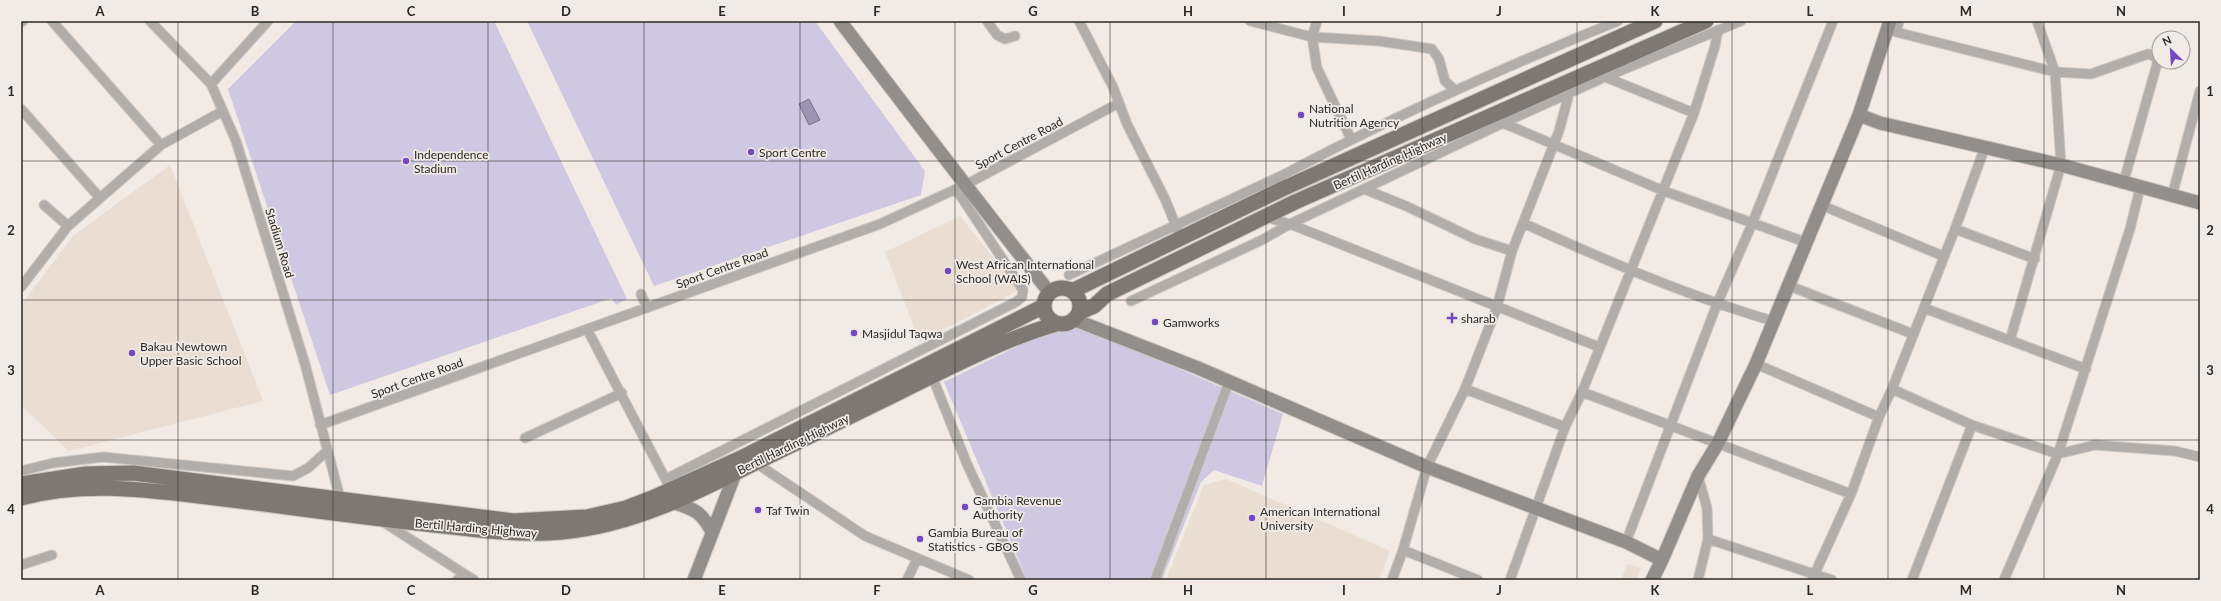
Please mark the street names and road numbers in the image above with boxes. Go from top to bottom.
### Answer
street label: Sport Centre Road [973,114,1065,172]
street label: Bertil Harding Highway [1331,129,1450,193]
street label: Stadium Road [262,206,298,280]
street label: Sport Centre Road [674,244,770,292]
street label: Sport Centre Road [369,354,465,402]
street label: Bertil Harding Highway [735,410,852,478]
street label: Bertil Harding Highway [414,515,539,541]

